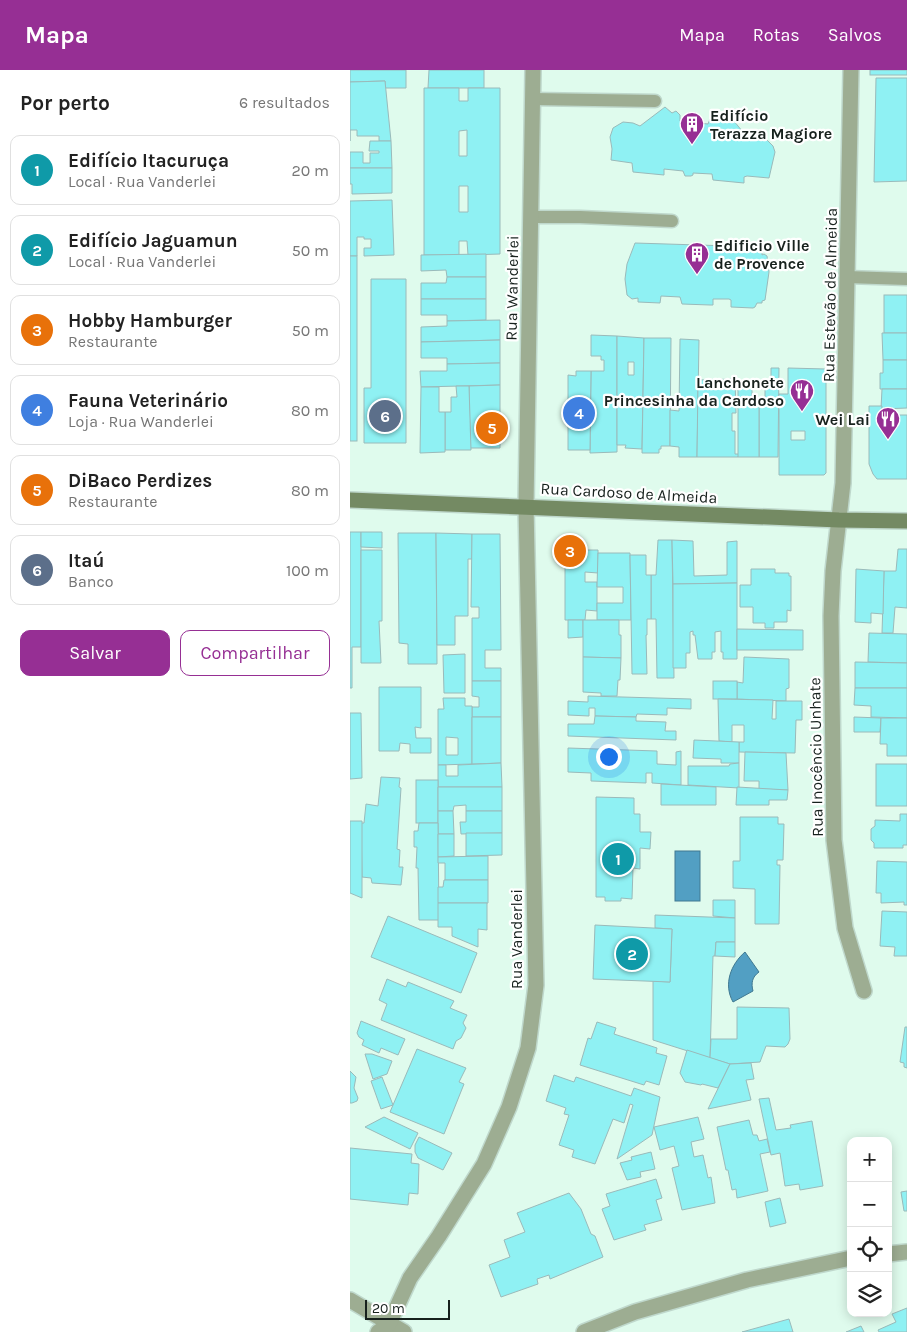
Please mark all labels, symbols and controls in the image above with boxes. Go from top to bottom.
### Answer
text: Mapa [25,21,89,49]
text: Mapa [679,24,725,46]
text: Rotas [753,24,800,46]
text: Salvos [828,24,882,46]
text: Por perto [20,91,110,115]
text: 6 resultados [239,93,330,112]
place label: Edifício Terazza Magiore [710,106,832,143]
building icon: Edifício Terazza Magiore [679,111,705,145]
text: Edifício Itacuruça [68,150,229,172]
text: 1 [34,161,40,180]
text: 20 m [291,161,329,180]
text: Local · Rua Vanderlei [68,172,216,191]
street label: Rua Estevão de Almeida [819,208,841,382]
text: Edifício Jaguamun [68,230,238,252]
street label: Rua Wanderlei [502,235,522,341]
place label: Edificio Ville de Provence [714,236,810,273]
text: 2 [32,241,42,260]
text: 50 m [292,241,329,260]
building icon: Edificio Ville de Provence [684,241,710,275]
text: Local · Rua Vanderlei [68,252,216,271]
text: Hobby Hamburger [68,310,232,332]
text: 3 [32,321,42,340]
text: 50 m [292,321,329,340]
text: Restaurante [68,332,157,351]
place label: Lanchonete Princesinha da Cardoso [604,373,784,410]
restaurant icon: Lanchonete Princesinha da Cardoso [789,378,815,412]
text: Fauna Veterinário [68,390,228,412]
pin: 4 [563,394,595,432]
pin: 6 [369,397,401,435]
text: 4 [32,401,42,420]
text: 80 m [291,401,329,420]
restaurant icon: Wei Lai [875,406,901,440]
pin: 5 [476,409,508,447]
place label: Wei Lai [815,410,870,429]
text: Loja · Rua Wanderlei [68,412,214,431]
text: DiBaco Perdizes [68,470,212,492]
street label: Rua Cardoso de Almeida [540,479,718,507]
text: 5 [32,481,42,500]
text: 80 m [291,481,329,500]
text: Restaurante [68,492,157,511]
pin: 3 [554,532,586,570]
text: Itaú [68,550,104,572]
text: 6 [32,561,42,580]
text: 100 m [286,561,329,580]
text: Banco [68,572,113,591]
button: Salvar [20,630,170,676]
button: Compartilhar [180,630,330,676]
street label: Rua Inocêncio Unhate [805,677,827,837]
your location [596,744,622,770]
pin: 1 [602,840,634,878]
street label: Rua Vanderlei [507,889,526,989]
pin: 2 [616,935,648,973]
map controls [847,1137,892,1317]
button: + [847,1137,892,1182]
button: − [847,1182,892,1227]
button: locate [847,1227,892,1272]
button: layers [847,1272,892,1317]
scale bar [365,1297,450,1320]
text: 20 m [372,1300,405,1317]

